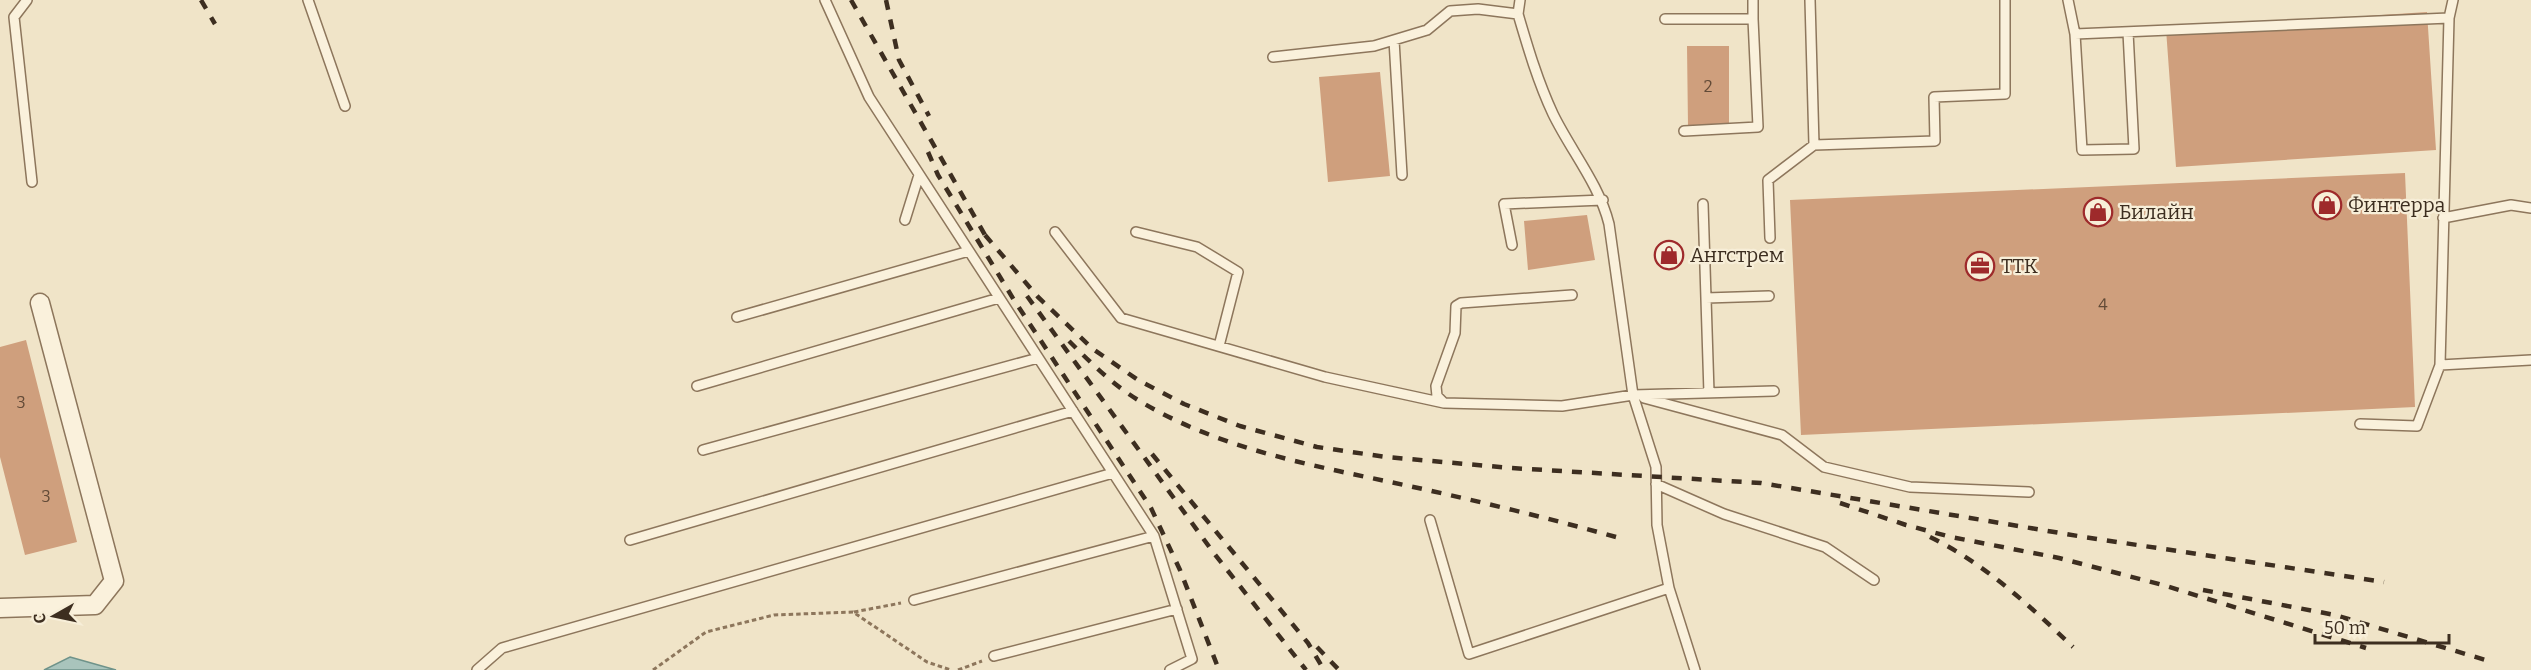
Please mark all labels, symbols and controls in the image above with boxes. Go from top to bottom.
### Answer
house number: 2 [1704,77,1712,96]
shop icon: Финтерра [2311,189,2343,221]
place label: Финтерра [2348,193,2446,217]
shop icon: Билайн [2082,196,2114,228]
place label: Билайн [2119,200,2194,224]
shop icon: Ангстрем [1653,239,1685,271]
place label: Ангстрем [1690,243,1784,267]
office icon: ТТК [1964,250,1996,282]
place label: ТТК [2001,254,2038,278]
house number: 4 [2098,295,2108,314]
house number: 3 [16,393,26,412]
house number: 3 [41,487,51,506]
north arrow [24,586,84,646]
scale bar [2315,607,2448,645]
text: С [30,612,50,625]
text: 50 m [2324,617,2366,639]

